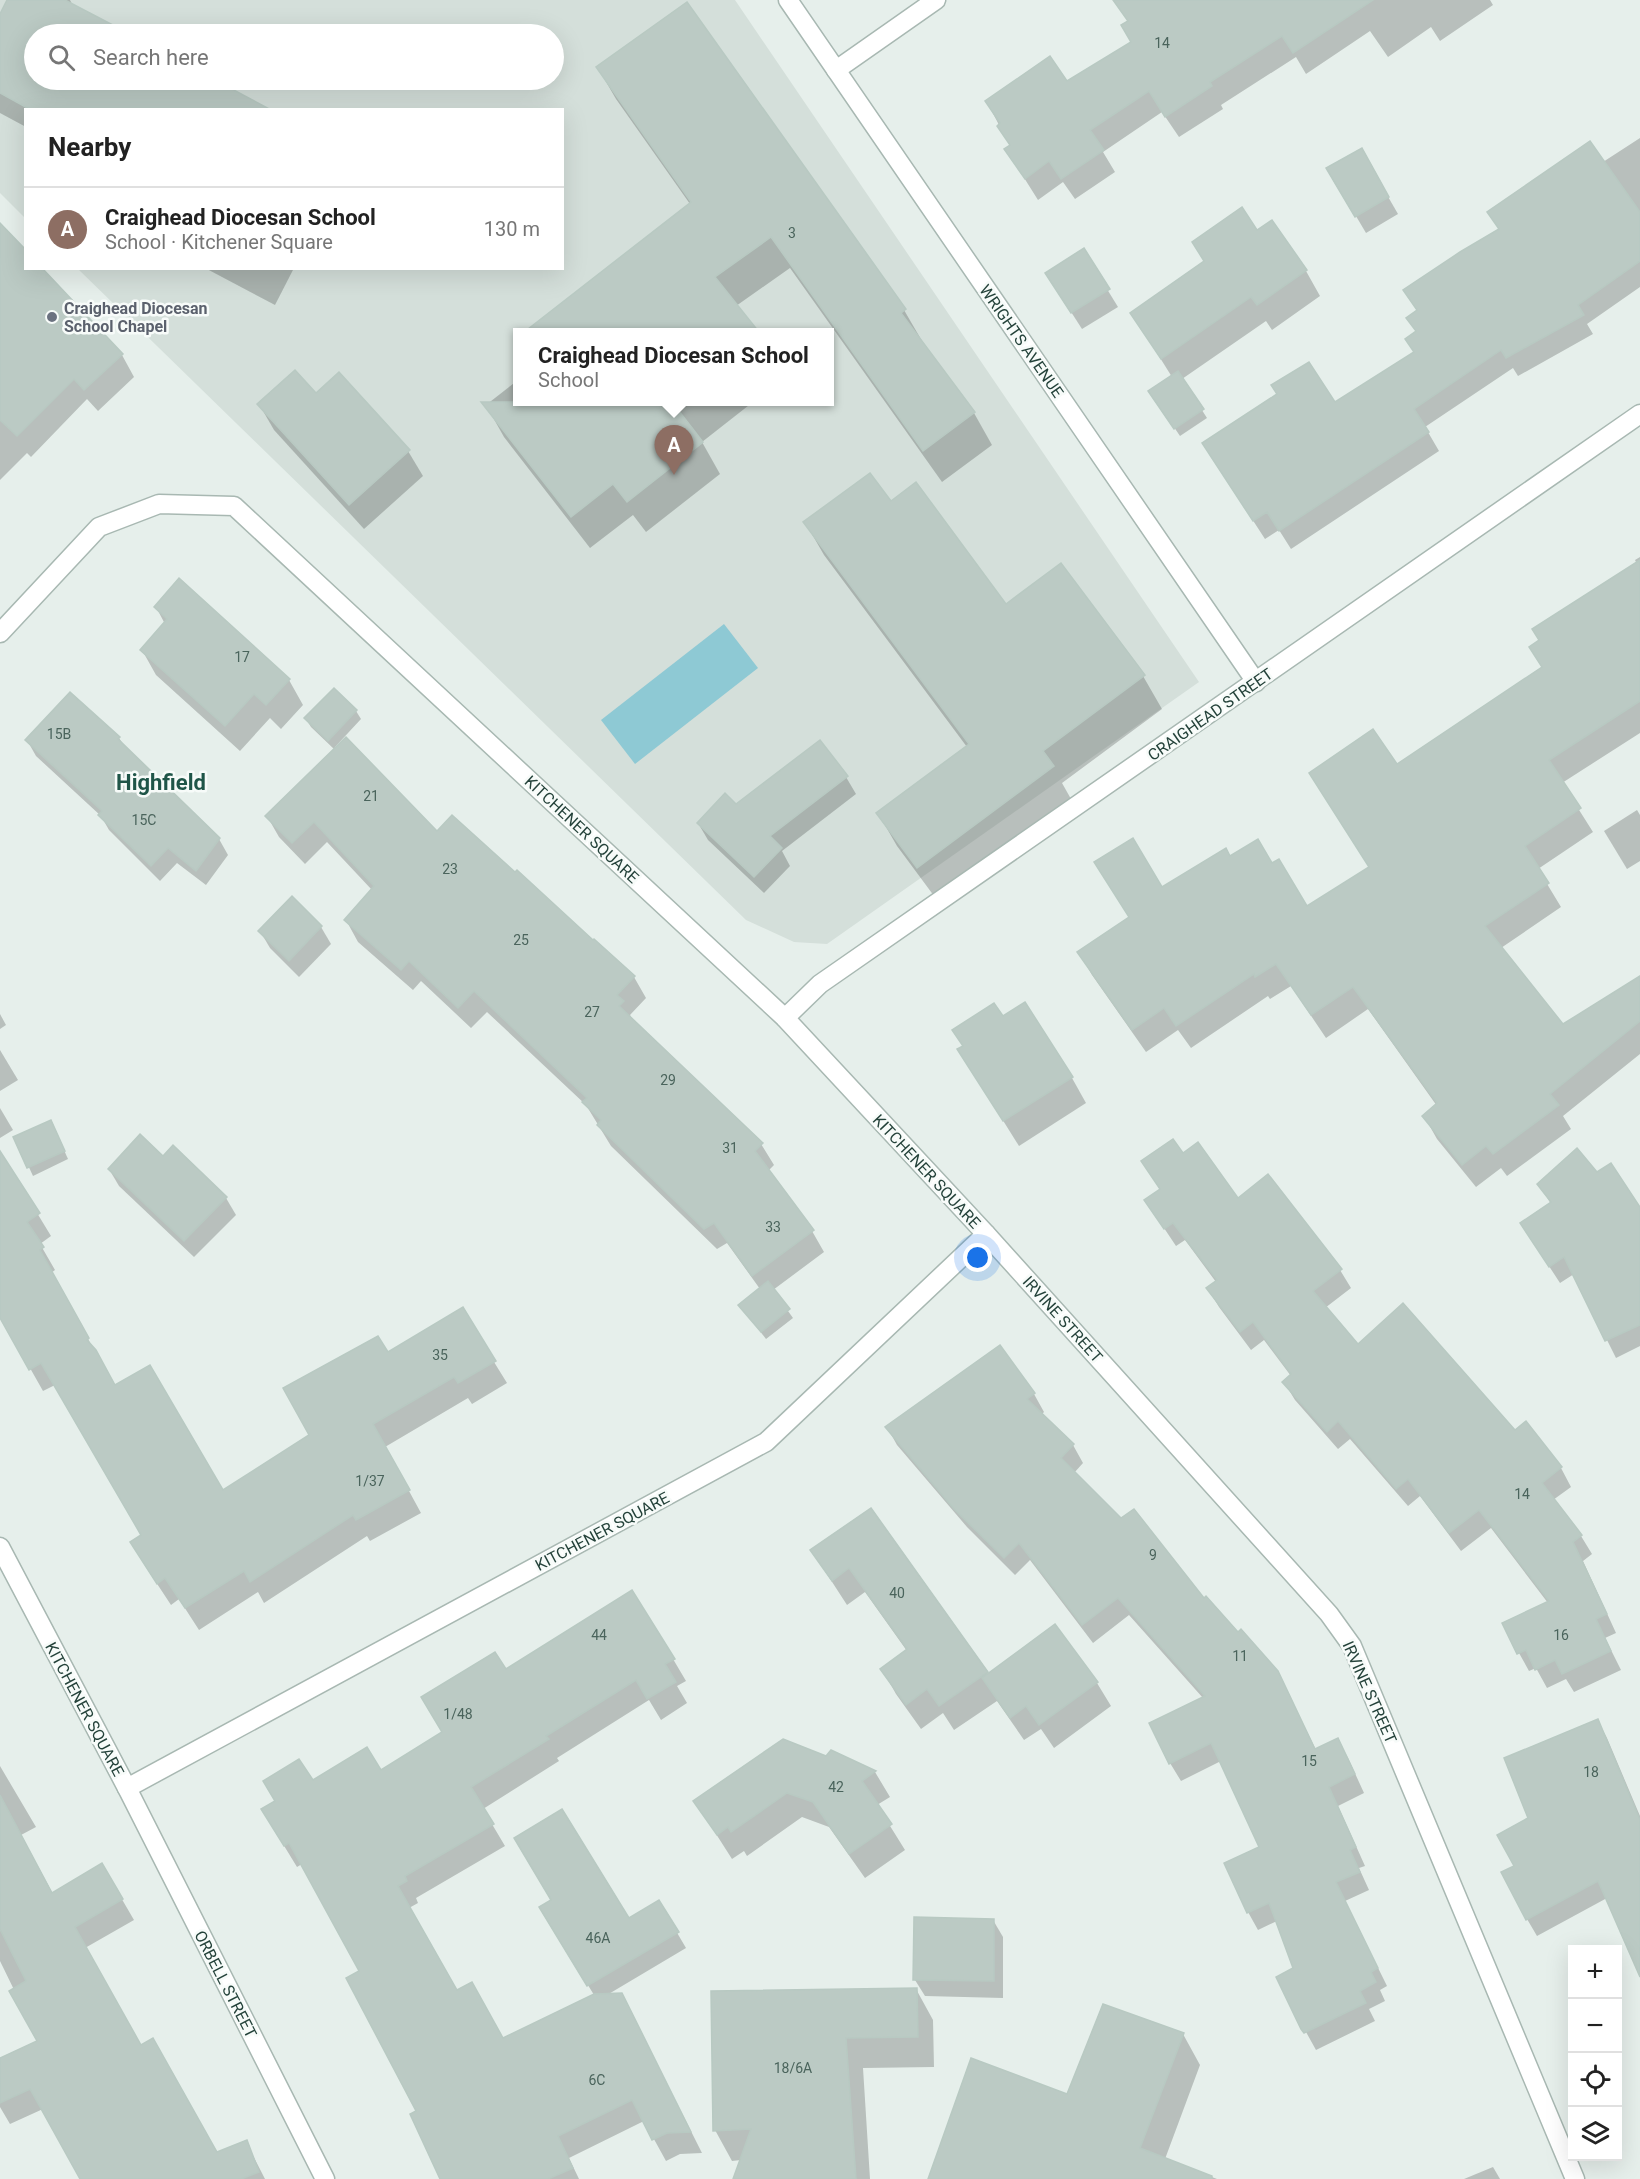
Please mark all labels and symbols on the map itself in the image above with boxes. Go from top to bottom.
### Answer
house number: 14 [1154,35,1170,51]
house number: 3 [788,225,796,241]
street label: WRIGHTS AVENUE [976,281,1068,401]
place label: Craighead Diocesan School Chapel [64,299,208,336]
marker: Craighead Diocesan School Chapel [45,310,59,324]
pin: A [654,426,694,475]
house number: 17 [234,649,250,665]
street label: CRAIGHEAD STREET [1144,664,1277,765]
house number: 15B [47,726,71,742]
district label: Highfield [116,770,206,795]
street label: KITCHENER SQUARE [521,772,643,887]
house number: 21 [363,788,379,804]
house number: 15C [132,812,156,828]
house number: 23 [442,861,458,877]
house number: 25 [513,932,529,948]
house number: 27 [584,1004,600,1020]
house number: 29 [660,1072,676,1088]
street label: KITCHENER SQUARE [869,1110,984,1232]
house number: 31 [722,1140,738,1156]
house number: 33 [765,1219,781,1235]
your location [963,1243,992,1272]
street label: IRVINE STREET [1019,1272,1107,1367]
house number: 35 [432,1347,448,1363]
house number: 1/37 [355,1473,385,1489]
house number: 14 [1514,1486,1530,1502]
street label: KITCHENER SQUARE [532,1488,672,1575]
house number: 9 [1149,1547,1157,1563]
house number: 40 [889,1585,905,1601]
house number: 44 [591,1627,607,1643]
house number: 16 [1553,1627,1569,1643]
street label: IRVINE STREET [1339,1638,1401,1747]
street label: KITCHENER SQUARE [41,1639,128,1779]
house number: 11 [1232,1648,1248,1664]
house number: 1/48 [443,1706,473,1722]
house number: 15 [1301,1753,1317,1769]
house number: 18 [1583,1764,1599,1780]
house number: 42 [828,1779,844,1795]
street label: ORBELL STREET [190,1927,261,2041]
house number: 46A [586,1930,610,1946]
house number: 18/6A [774,2060,812,2076]
house number: 6C [589,2072,605,2088]

